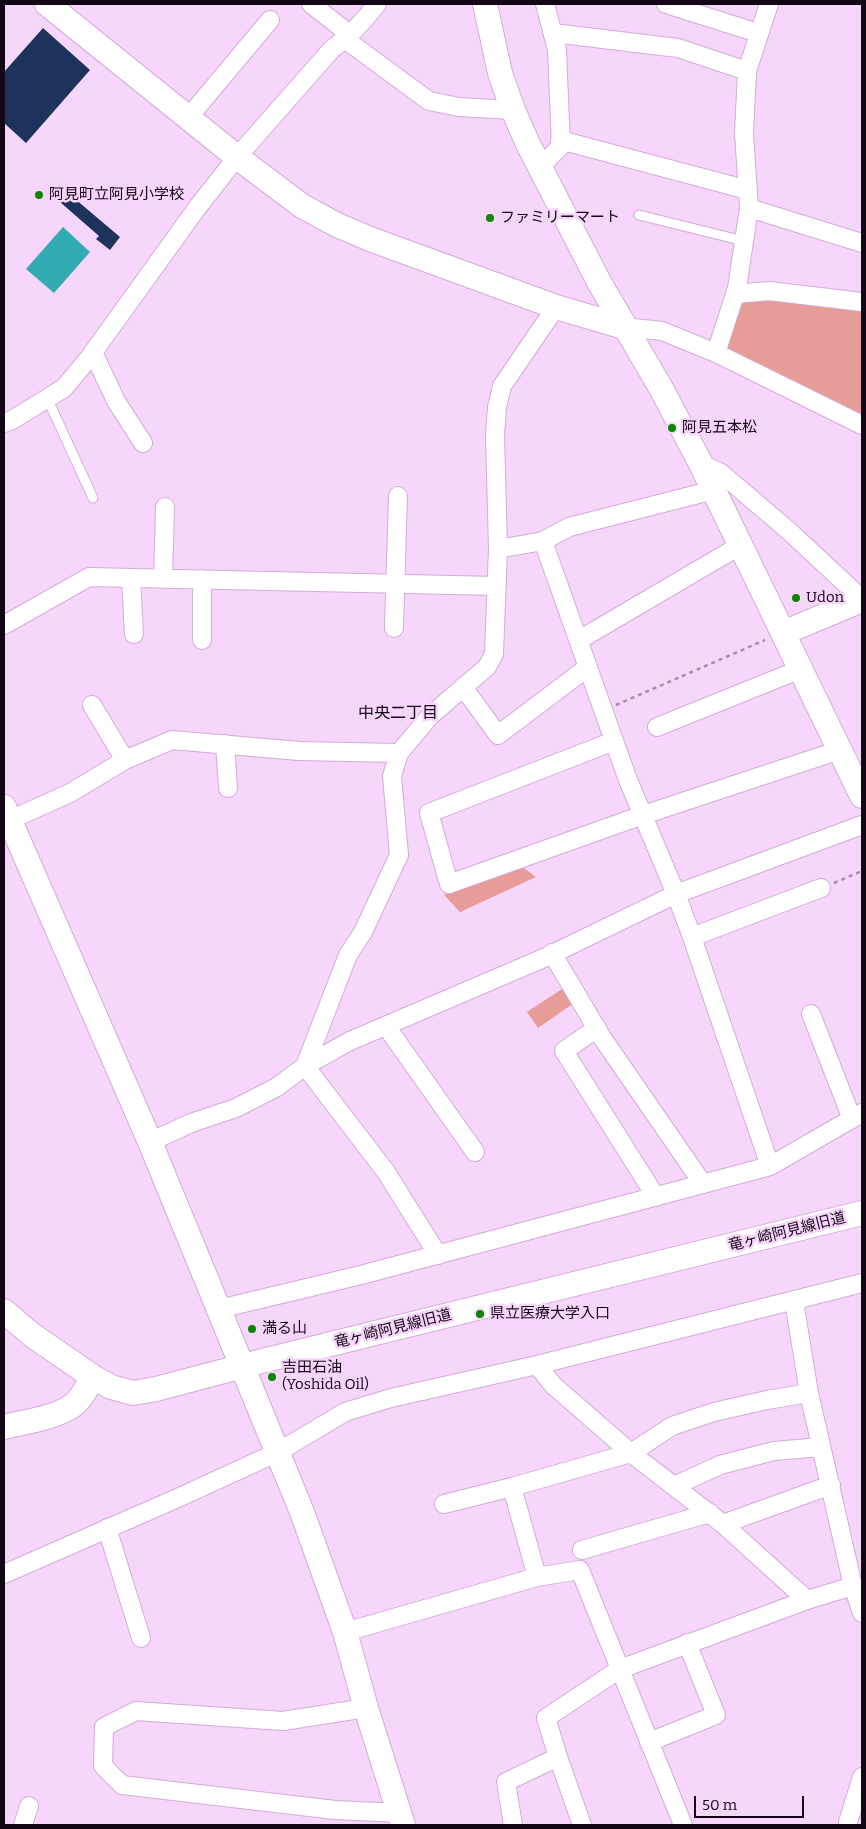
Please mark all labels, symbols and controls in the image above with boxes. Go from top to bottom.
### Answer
place label: 阿見町立阿見小学校 [49,186,184,204]
marker: 阿見町立阿見小学校 [33,189,45,201]
place label: ファミリーマート [500,209,620,227]
marker: ファミリーマート [484,212,496,224]
place label: 阿見五本松 [682,419,757,437]
marker: 阿見五本松 [666,422,678,434]
place label: Udon [806,589,844,607]
marker: Udon [790,592,802,604]
district label: 中央二丁目 [358,704,438,724]
street label: 竜ヶ崎阿見線旧道 [727,1209,847,1255]
place label: 県立医療大学入口 [490,1305,610,1323]
street label: 竜ヶ崎阿見線旧道 [333,1306,453,1352]
marker: 県立医療大学入口 [474,1308,486,1320]
place label: 満る山 [262,1320,307,1338]
marker: 満る山 [246,1323,258,1335]
place label: 吉田石油 (Yoshida Oil) [282,1359,369,1394]
marker: 吉田石油 (Yoshida Oil) [266,1371,278,1383]
scale bar [696,1786,806,1818]
text: 50 m [702,1796,737,1814]

